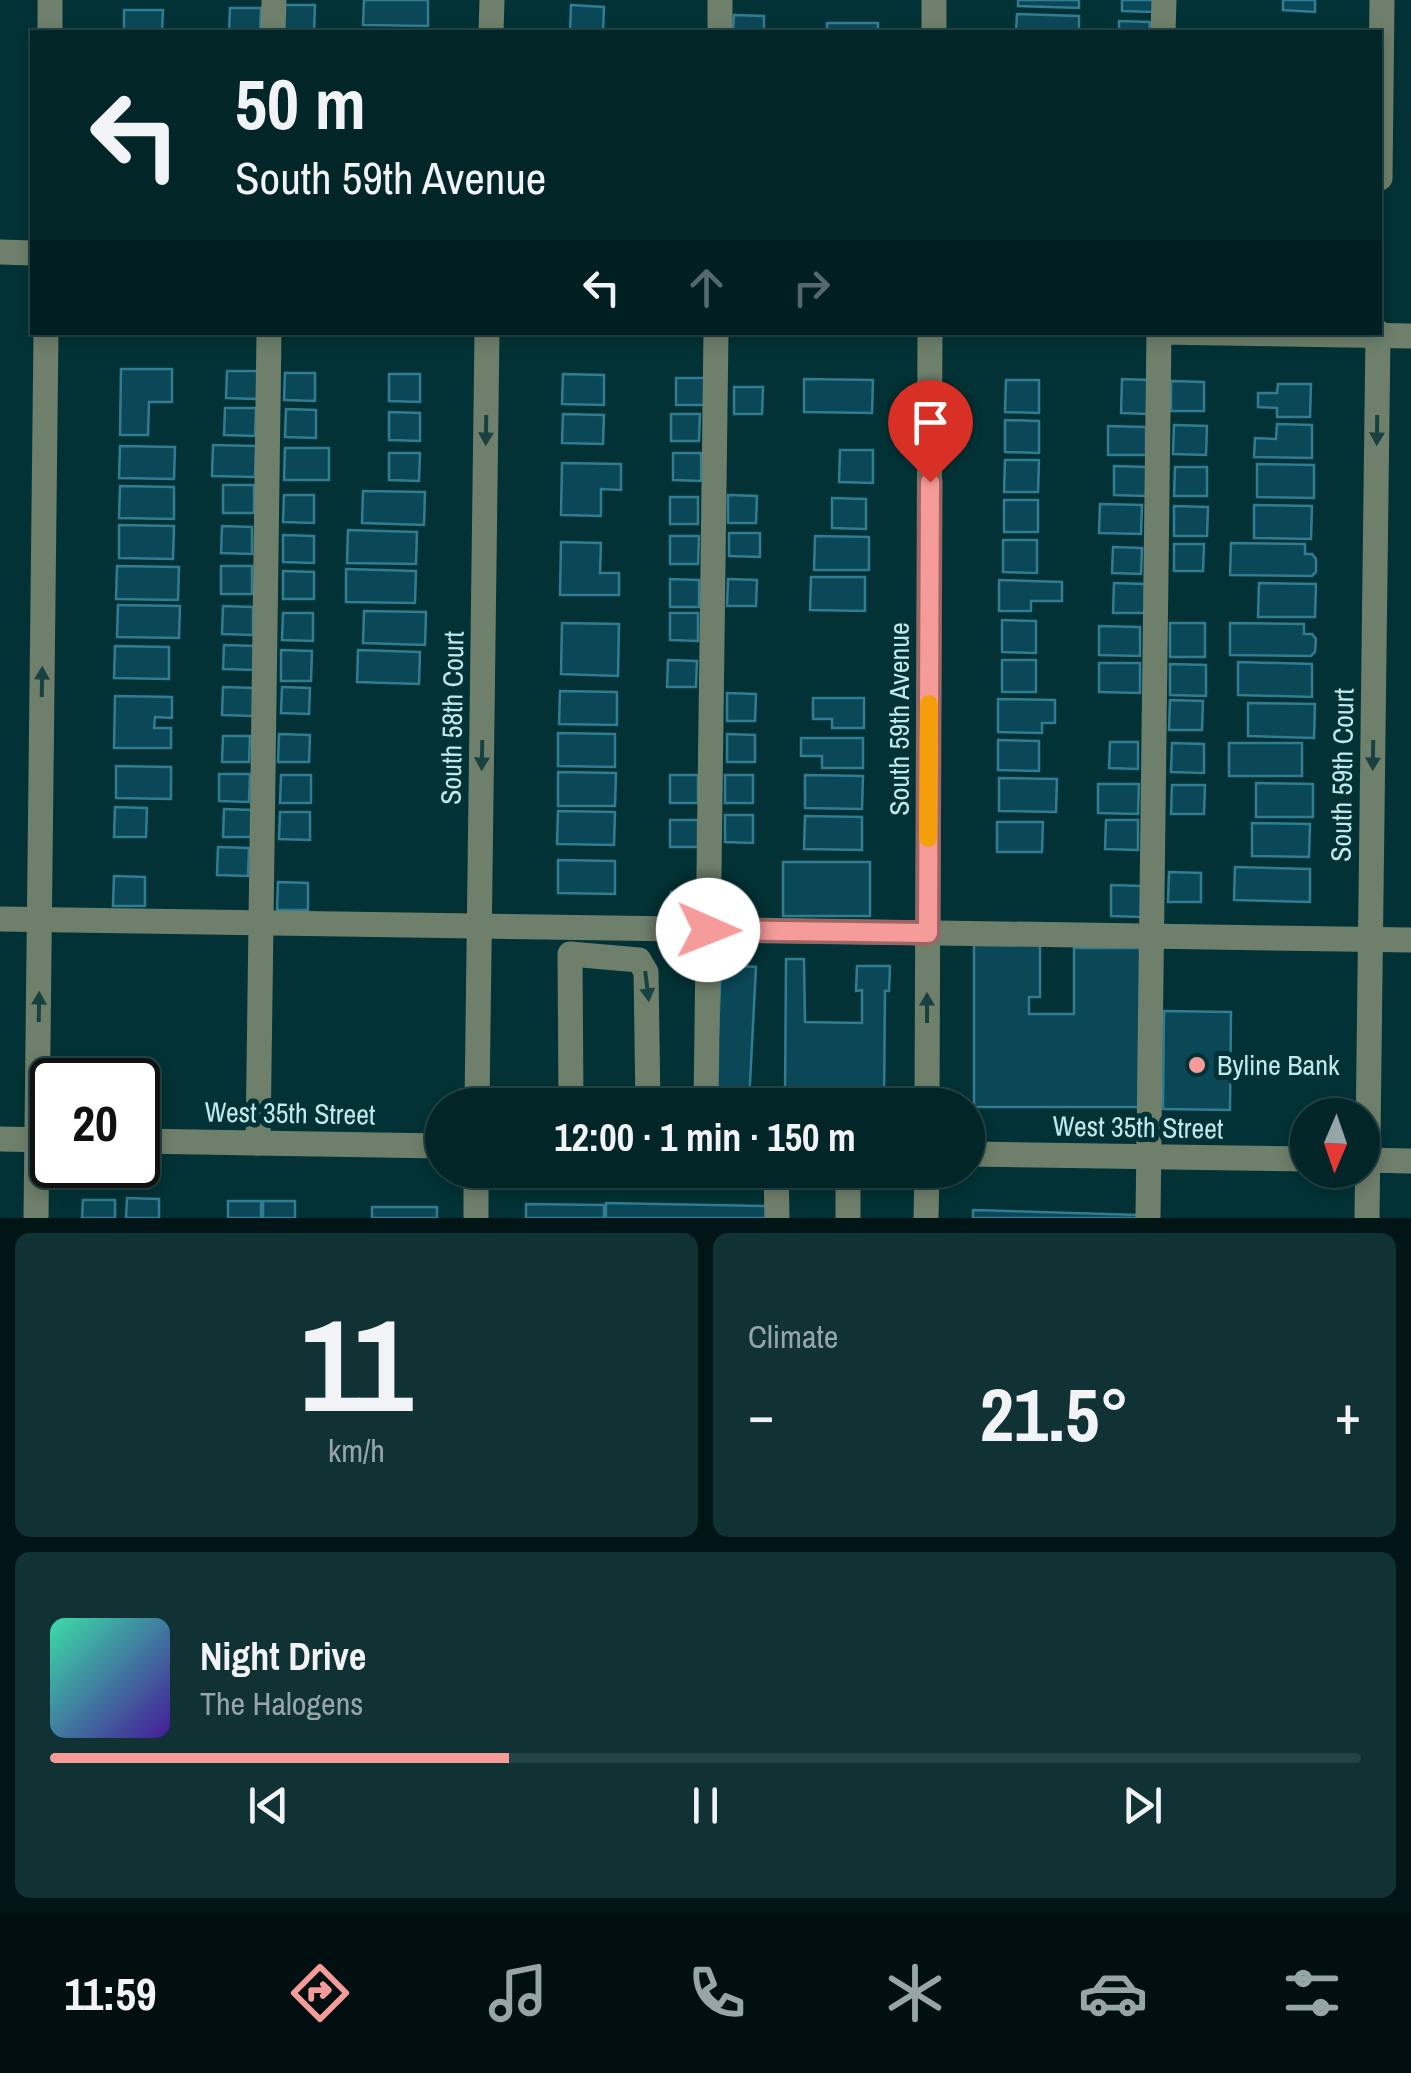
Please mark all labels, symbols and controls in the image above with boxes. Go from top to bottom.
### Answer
text: 50 m [235,57,366,151]
icon: left [70,70,200,200]
text: South 59th Avenue [235,147,546,208]
icon: left [574,260,629,315]
icon: ahead [679,260,734,315]
icon: right [784,260,839,315]
pin [888,380,973,483]
icon: arrive [903,395,958,450]
one-way arrow [477,414,493,446]
one-way arrow [1369,414,1385,446]
street label: South 59th Avenue [880,622,918,816]
street label: South 58th Court [431,631,473,805]
one-way arrow [35,665,51,697]
street label: South 59th Court [1321,688,1363,862]
one-way arrow [473,739,489,771]
one-way arrow [1365,739,1381,771]
position arrow [656,878,760,982]
one-way arrow [639,971,655,1002]
one-way arrow [31,990,47,1022]
one-way arrow [919,991,935,1023]
place label: Byline Bank [1217,1046,1340,1084]
marker: Byline Bank [1186,1054,1208,1076]
speed limit sign: 20 [30,1058,160,1188]
street label: West 35th Street [204,1093,376,1133]
north arrow [1290,1098,1380,1188]
map controls [1290,1098,1380,1188]
street label: West 35th Street [1052,1107,1224,1147]
text: 12:00 · 1 min · 150 m [554,1112,856,1163]
text: 11 [300,1276,413,1452]
text: Climate [748,1315,838,1358]
text: 21.5° [980,1363,1129,1464]
text: − [748,1377,774,1451]
text: + [1335,1377,1361,1451]
text: km/h [328,1429,385,1472]
text: Night Drive [200,1631,366,1682]
text: The Halogens [200,1682,363,1725]
icon: previous [241,1778,296,1833]
icon: pause [678,1778,733,1833]
icon: next [1115,1778,1170,1833]
icon: directions [285,1958,355,2028]
icon: music [483,1958,553,2028]
icon: phone [682,1958,752,2028]
icon: climate [880,1958,950,2028]
icon: car [1078,1958,1148,2028]
icon: filters [1277,1958,1347,2028]
text: 11:59 [64,1963,157,2024]

